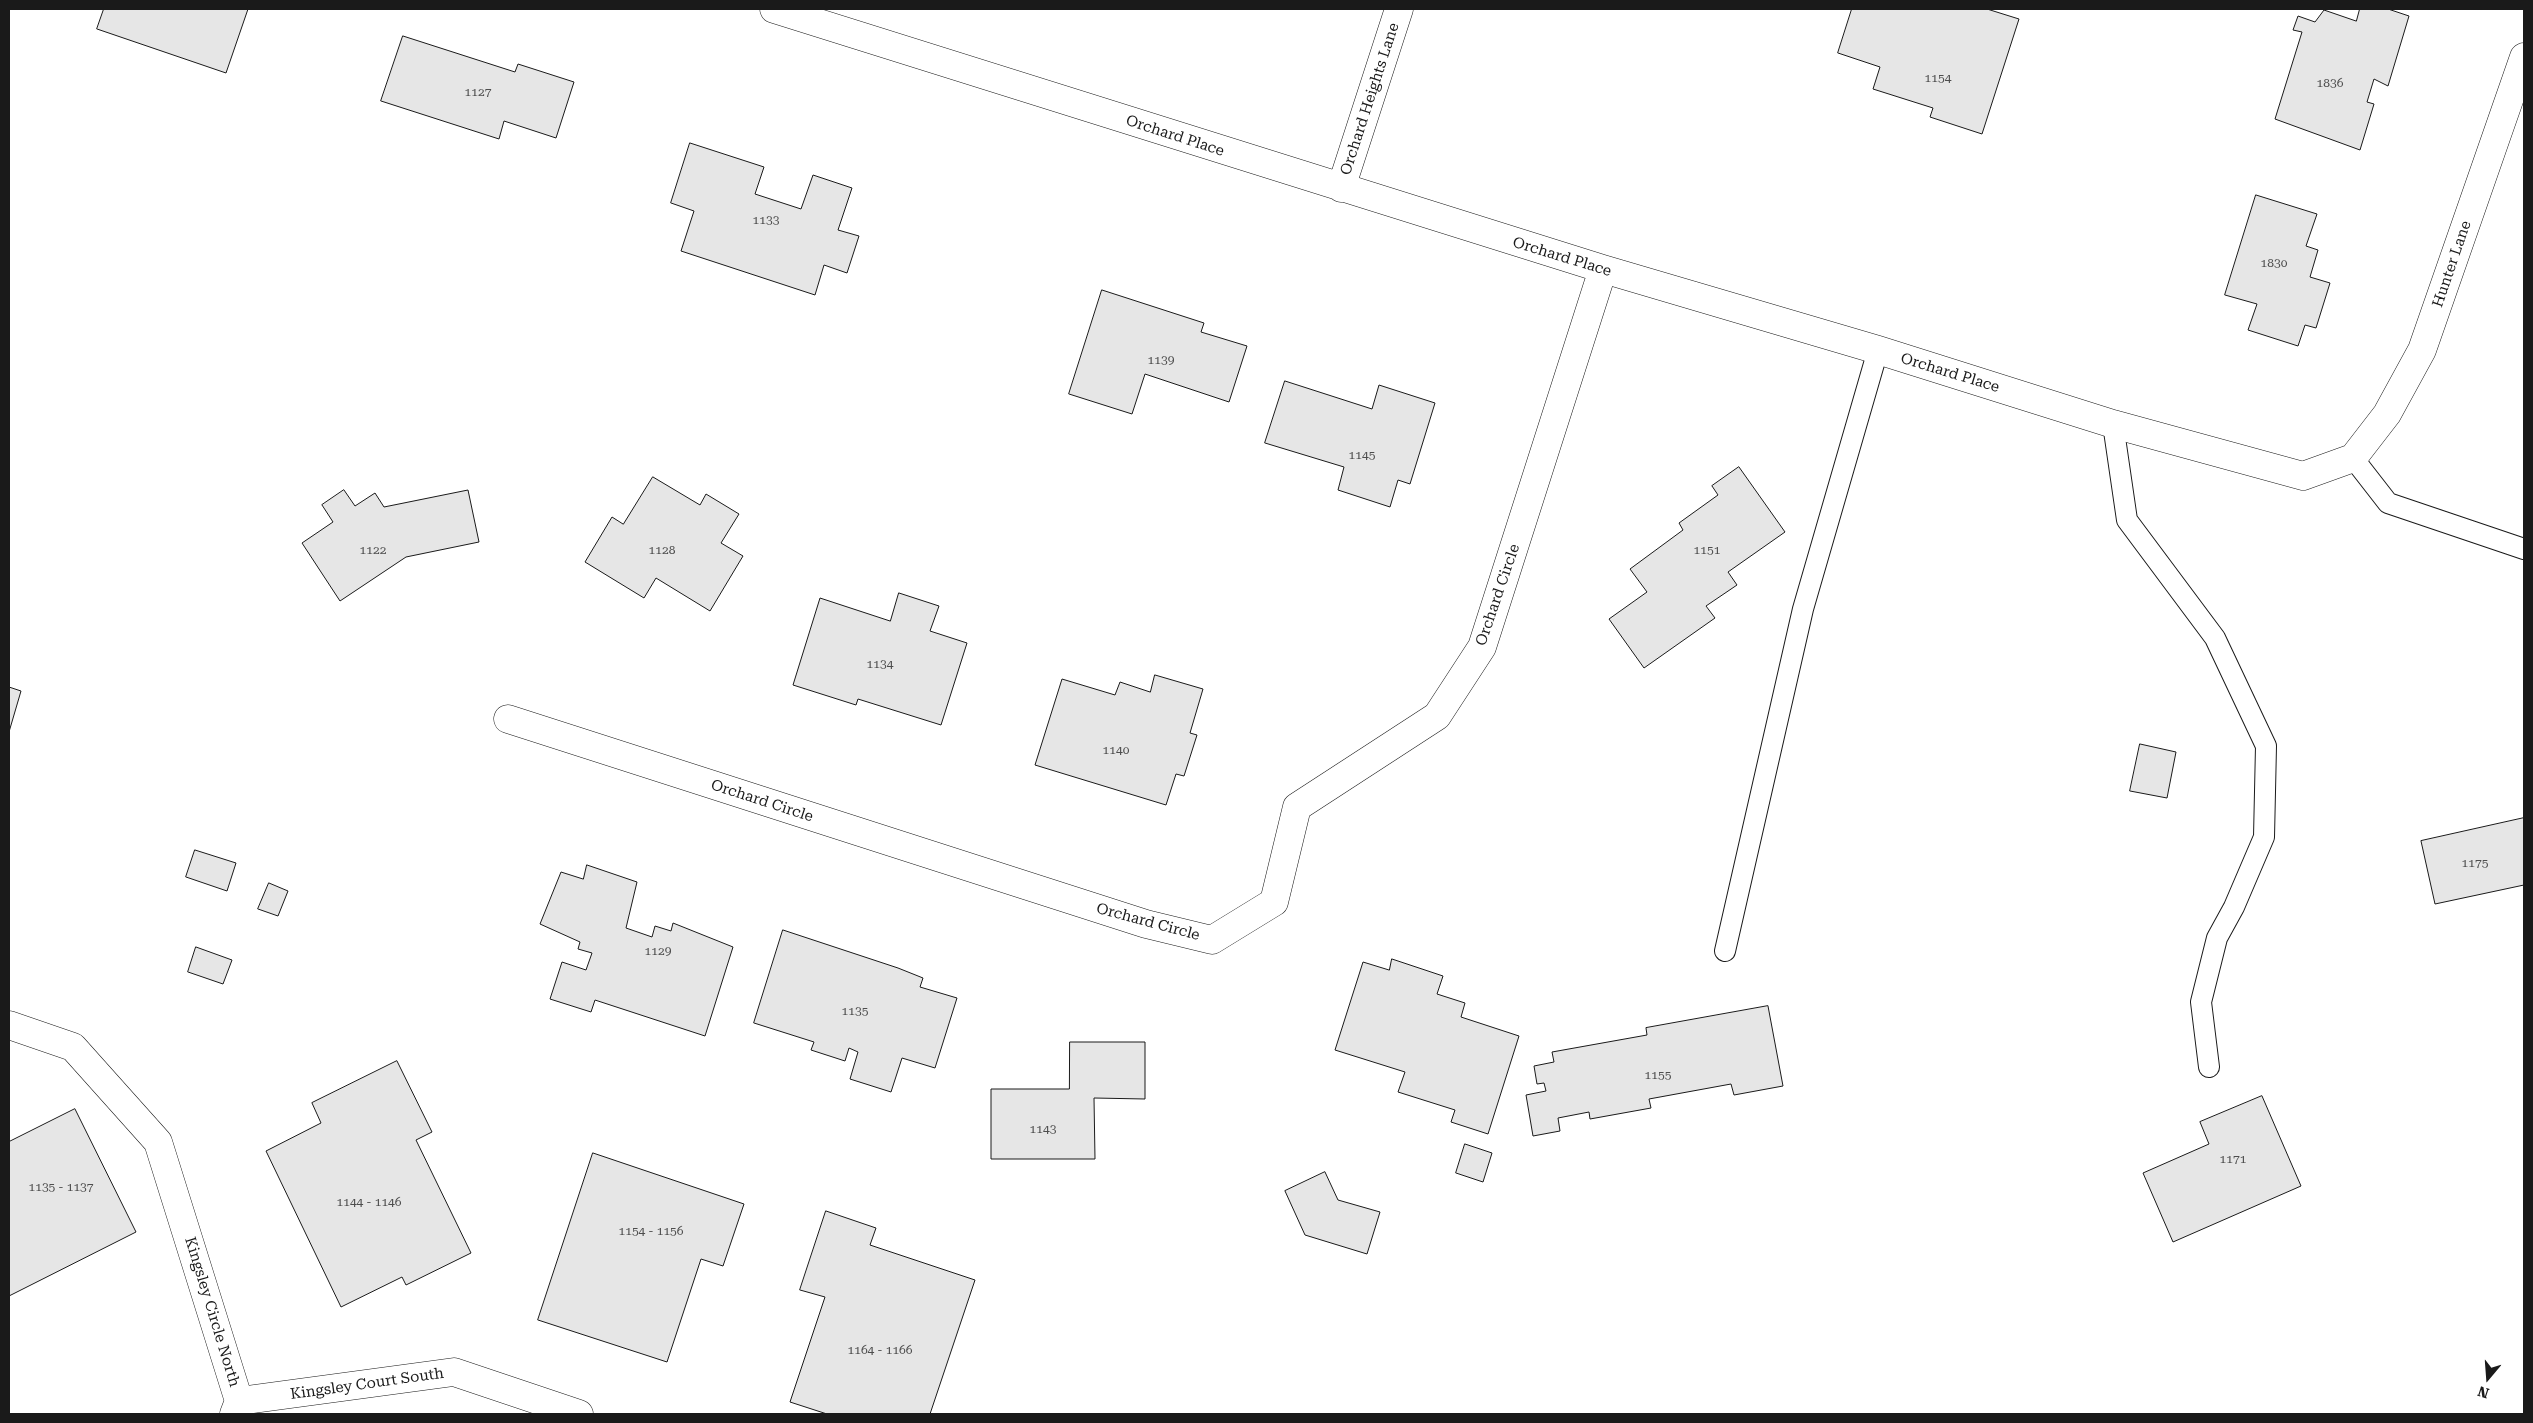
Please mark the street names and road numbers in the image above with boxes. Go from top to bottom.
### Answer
street label: Orchard Heights Lane [1337,21,1403,177]
street label: Orchard Place [1124,112,1226,160]
street label: Hunter Lane [2429,218,2475,310]
street label: Orchard Place [1510,233,1614,281]
street label: Orchard Place [1898,349,2002,397]
street label: Orchard Circle [1472,542,1524,648]
street label: Orchard Circle [709,776,815,826]
street label: Orchard Circle [1094,900,1202,944]
street label: Kingsley Circle North [181,1235,243,1389]
street label: Kingsley Court South [289,1364,445,1404]

